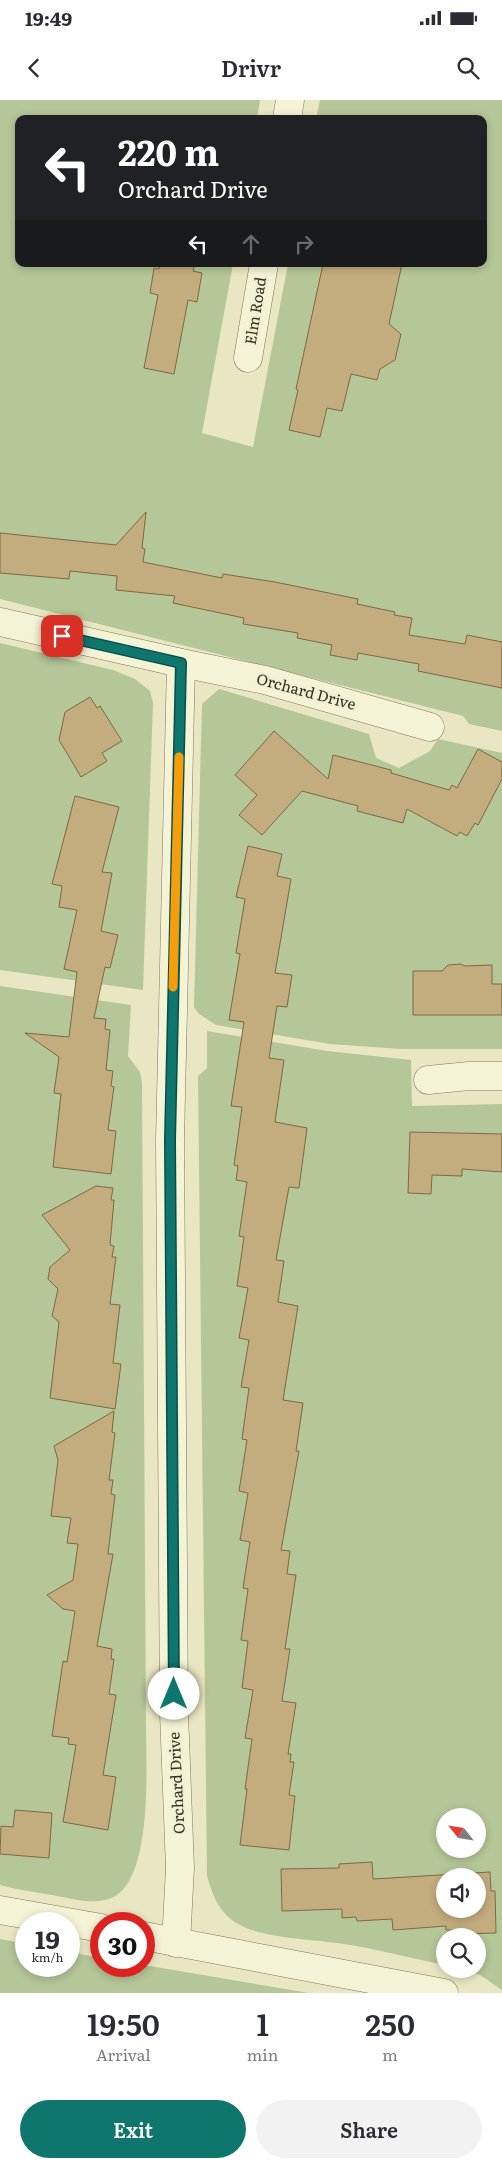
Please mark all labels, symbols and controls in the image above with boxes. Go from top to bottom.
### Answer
text: 19:49 [25,4,72,32]
text: Drivr [221,51,281,84]
icon: back [20,54,48,82]
icon: search [454,54,482,82]
text: 220 m [118,125,219,177]
icon: left [35,135,100,200]
text: Orchard Drive [118,172,268,205]
icon: left [184,230,212,258]
icon: ahead [237,230,265,258]
icon: right [290,230,318,258]
street label: Elm Road [238,275,271,346]
pin [41,615,83,657]
icon: arrive [48,622,76,650]
street label: Orchard Drive [254,666,359,715]
position arrow [147,1667,199,1719]
street label: Orchard Drive [161,1731,190,1835]
north arrow [436,1808,486,1858]
map controls [436,1808,486,1978]
button: sound [436,1868,486,1918]
speed limit sign: 30 [90,1912,155,1977]
text: 19 [35,1920,60,1957]
button: search [436,1928,486,1978]
text: km/h [32,1948,63,1966]
text: 19:50 [87,2001,160,2045]
text: 1 [256,2001,269,2045]
text: 250 [365,2001,415,2045]
text: Arrival [96,2042,151,2066]
text: min [247,2042,278,2066]
text: m [382,2042,398,2066]
button: Exit [20,2100,246,2158]
button: Share [256,2100,482,2158]

